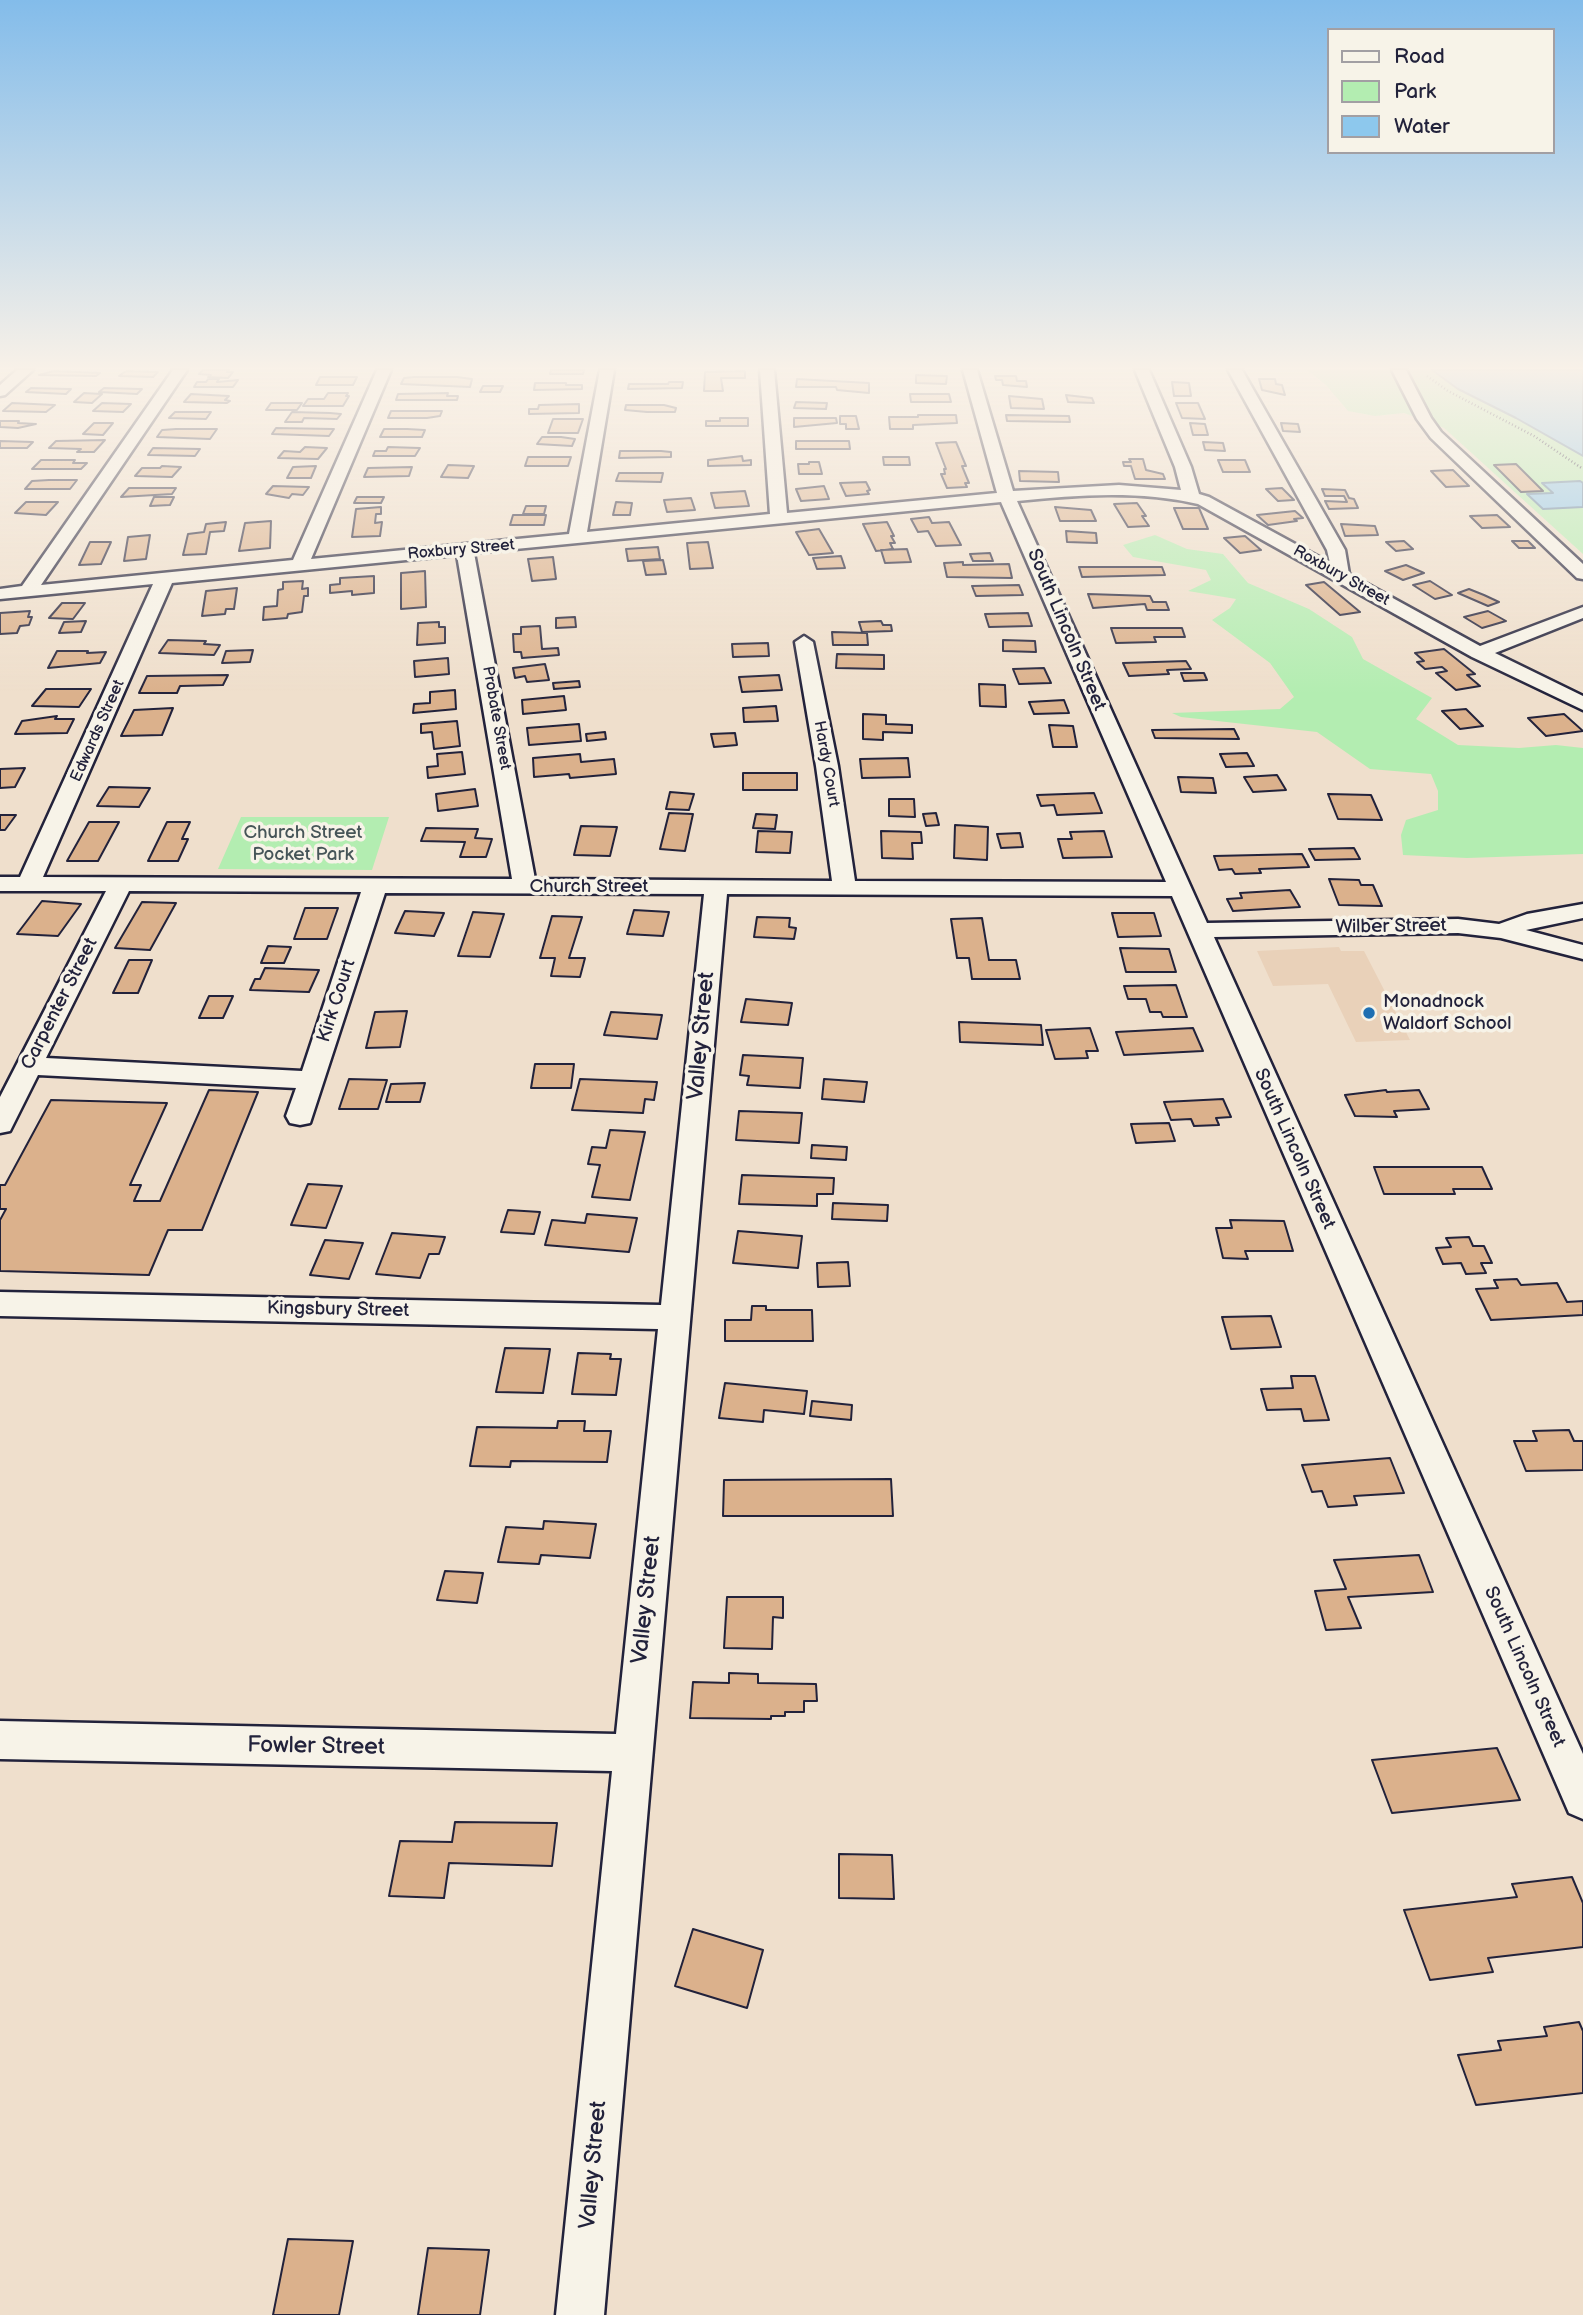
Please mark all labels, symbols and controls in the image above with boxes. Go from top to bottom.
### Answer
legend [1328,28,1555,154]
text: Road [1394,44,1445,69]
text: Park [1394,79,1436,104]
text: Water [1394,114,1450,139]
street label: Roxbury Street [407,536,515,564]
street label: Roxbury Street [1289,542,1393,610]
street label: South Lincoln Street [1022,546,1110,714]
street label: Probate Street [477,665,515,771]
street label: Edwards Street [67,677,129,785]
street label: Hardy Court [809,719,843,809]
park label: Church Street Pocket Park [244,822,362,866]
street label: Church Street [530,876,648,898]
street label: Wilber Street [1335,915,1447,939]
street label: Carpenter Street [17,934,103,1074]
street label: Kirk Court [313,957,361,1045]
street label: Valley Street [683,971,721,1101]
place label: Monadnock Waldorf School [1383,991,1512,1035]
marker: Monadnock Waldorf School [1361,1005,1377,1021]
street label: South Lincoln Street [1248,1065,1340,1233]
street label: Kingsbury Street [267,1297,409,1323]
street label: Valley Street [627,1535,667,1665]
street label: South Lincoln Street [1478,1583,1570,1751]
street label: Fowler Street [247,1732,385,1762]
street label: Valley Street [575,2100,613,2230]

